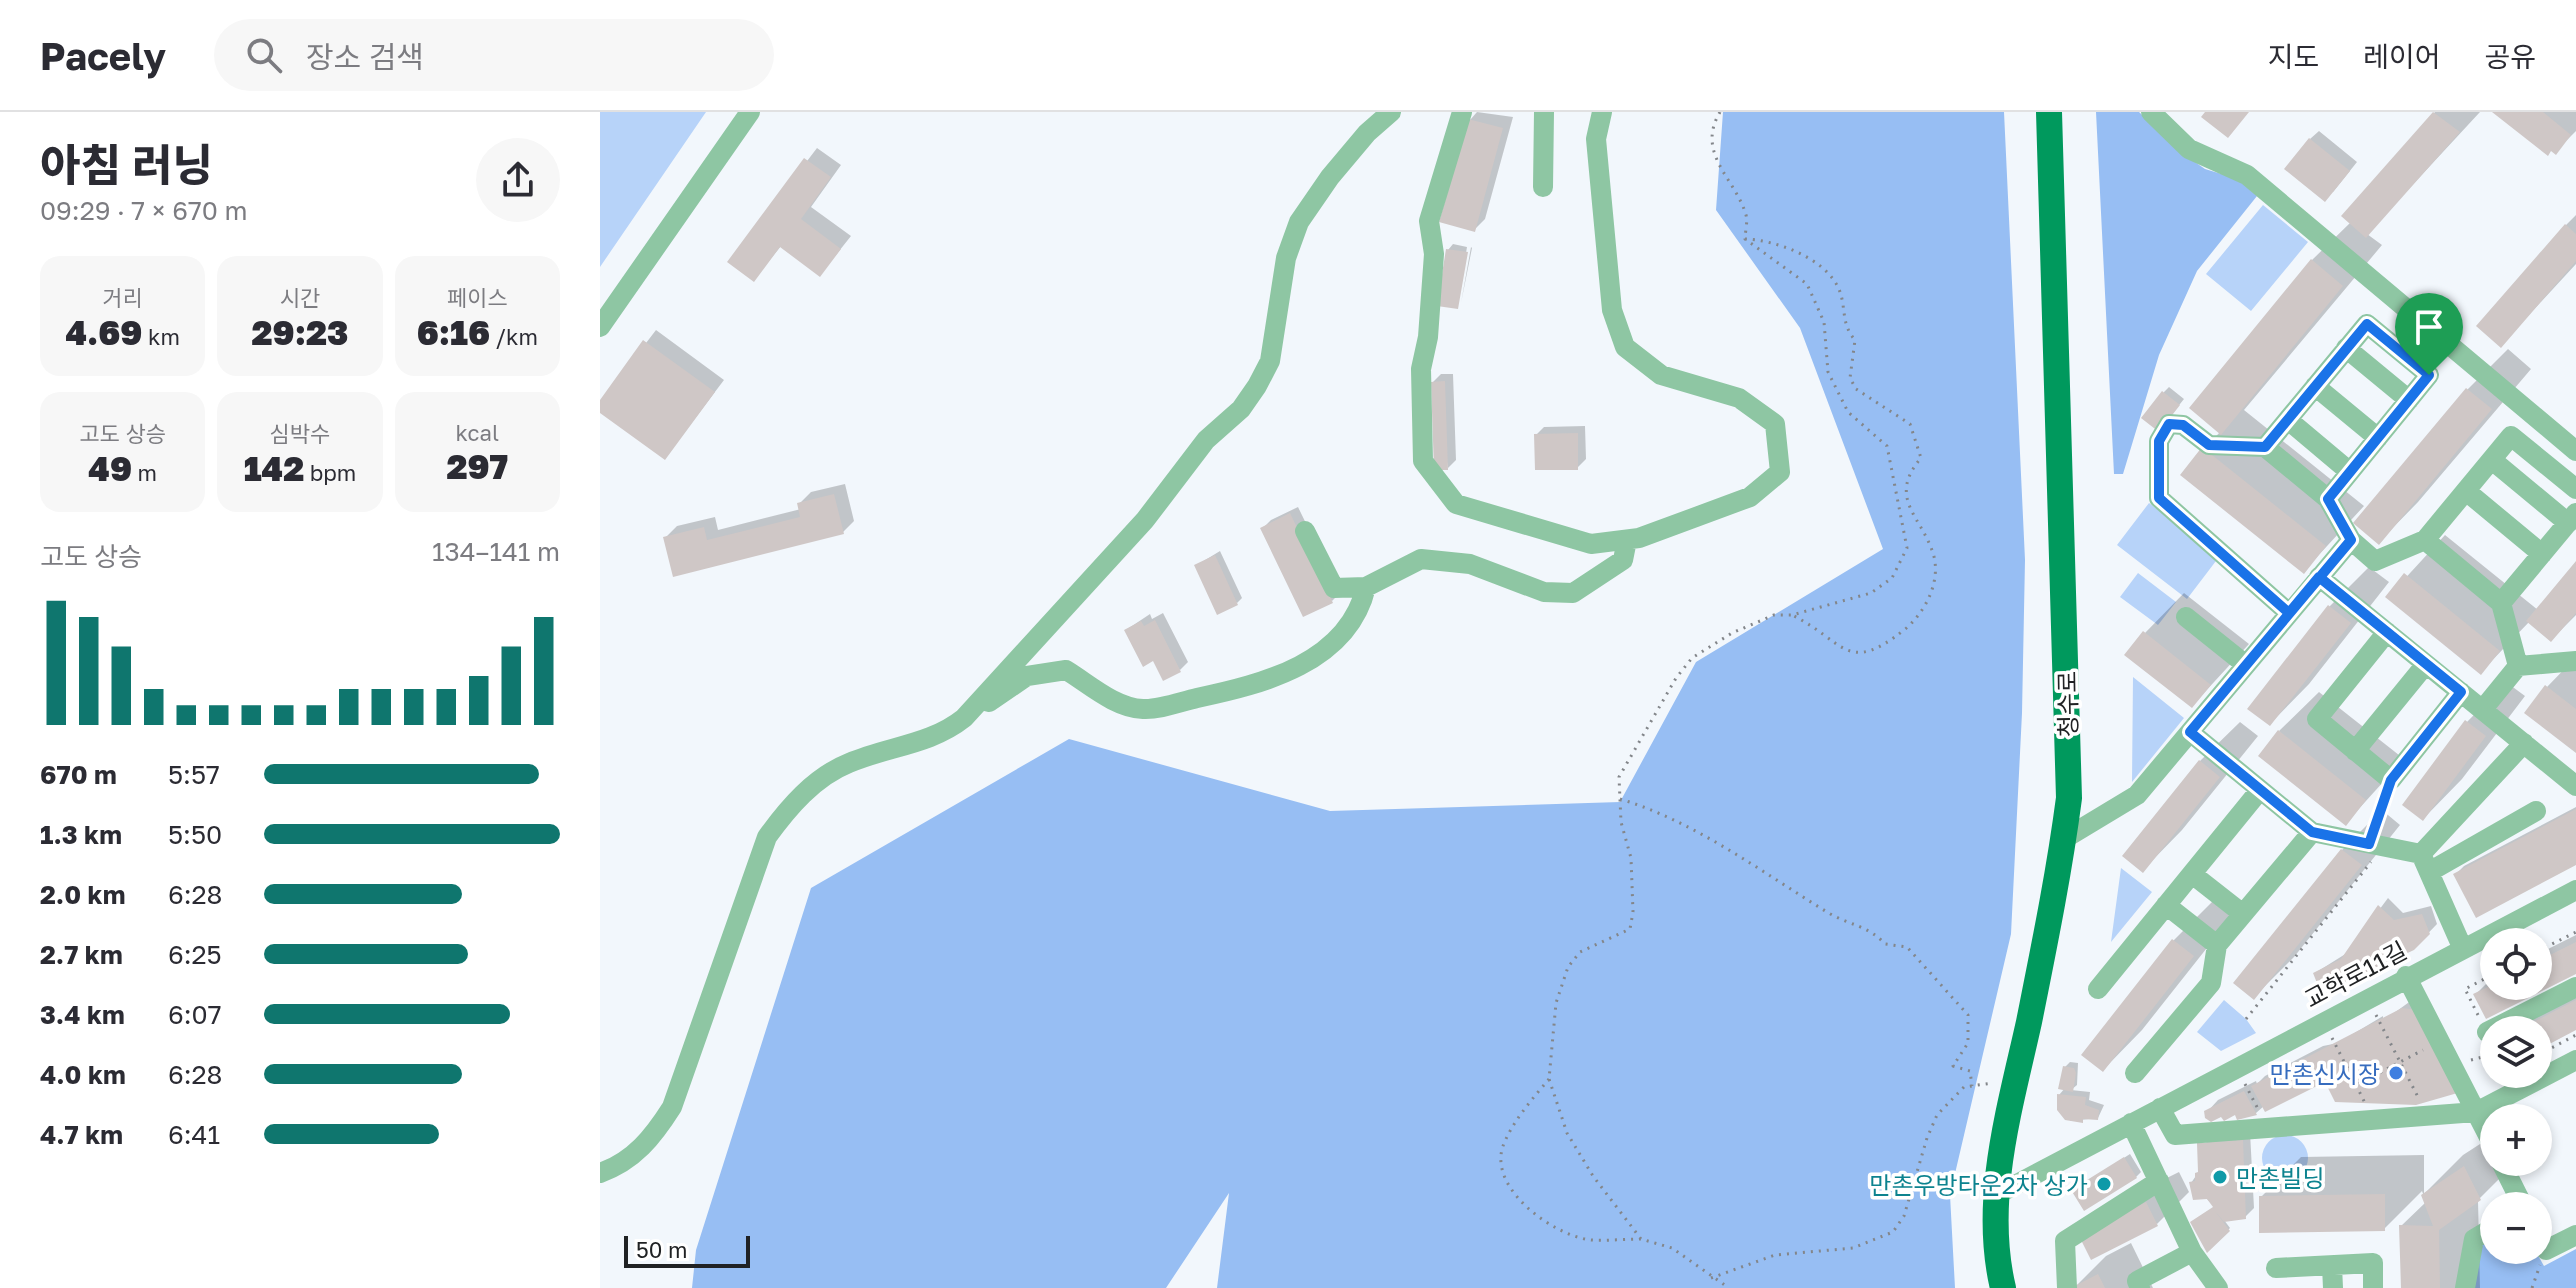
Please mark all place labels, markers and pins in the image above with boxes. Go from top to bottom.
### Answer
pin [2395,293,2463,375]
place label: 만촌신시장 [2270,1059,2380,1088]
marker: 만촌신시장 [2387,1064,2405,1082]
place label: 만촌빌딩 [2236,1163,2324,1192]
marker: 만촌빌딩 [2211,1168,2229,1186]
place label: 만촌우방타운2차 상가 [1869,1170,2088,1199]
marker: 만촌우방타운2차 상가 [2095,1175,2113,1193]

